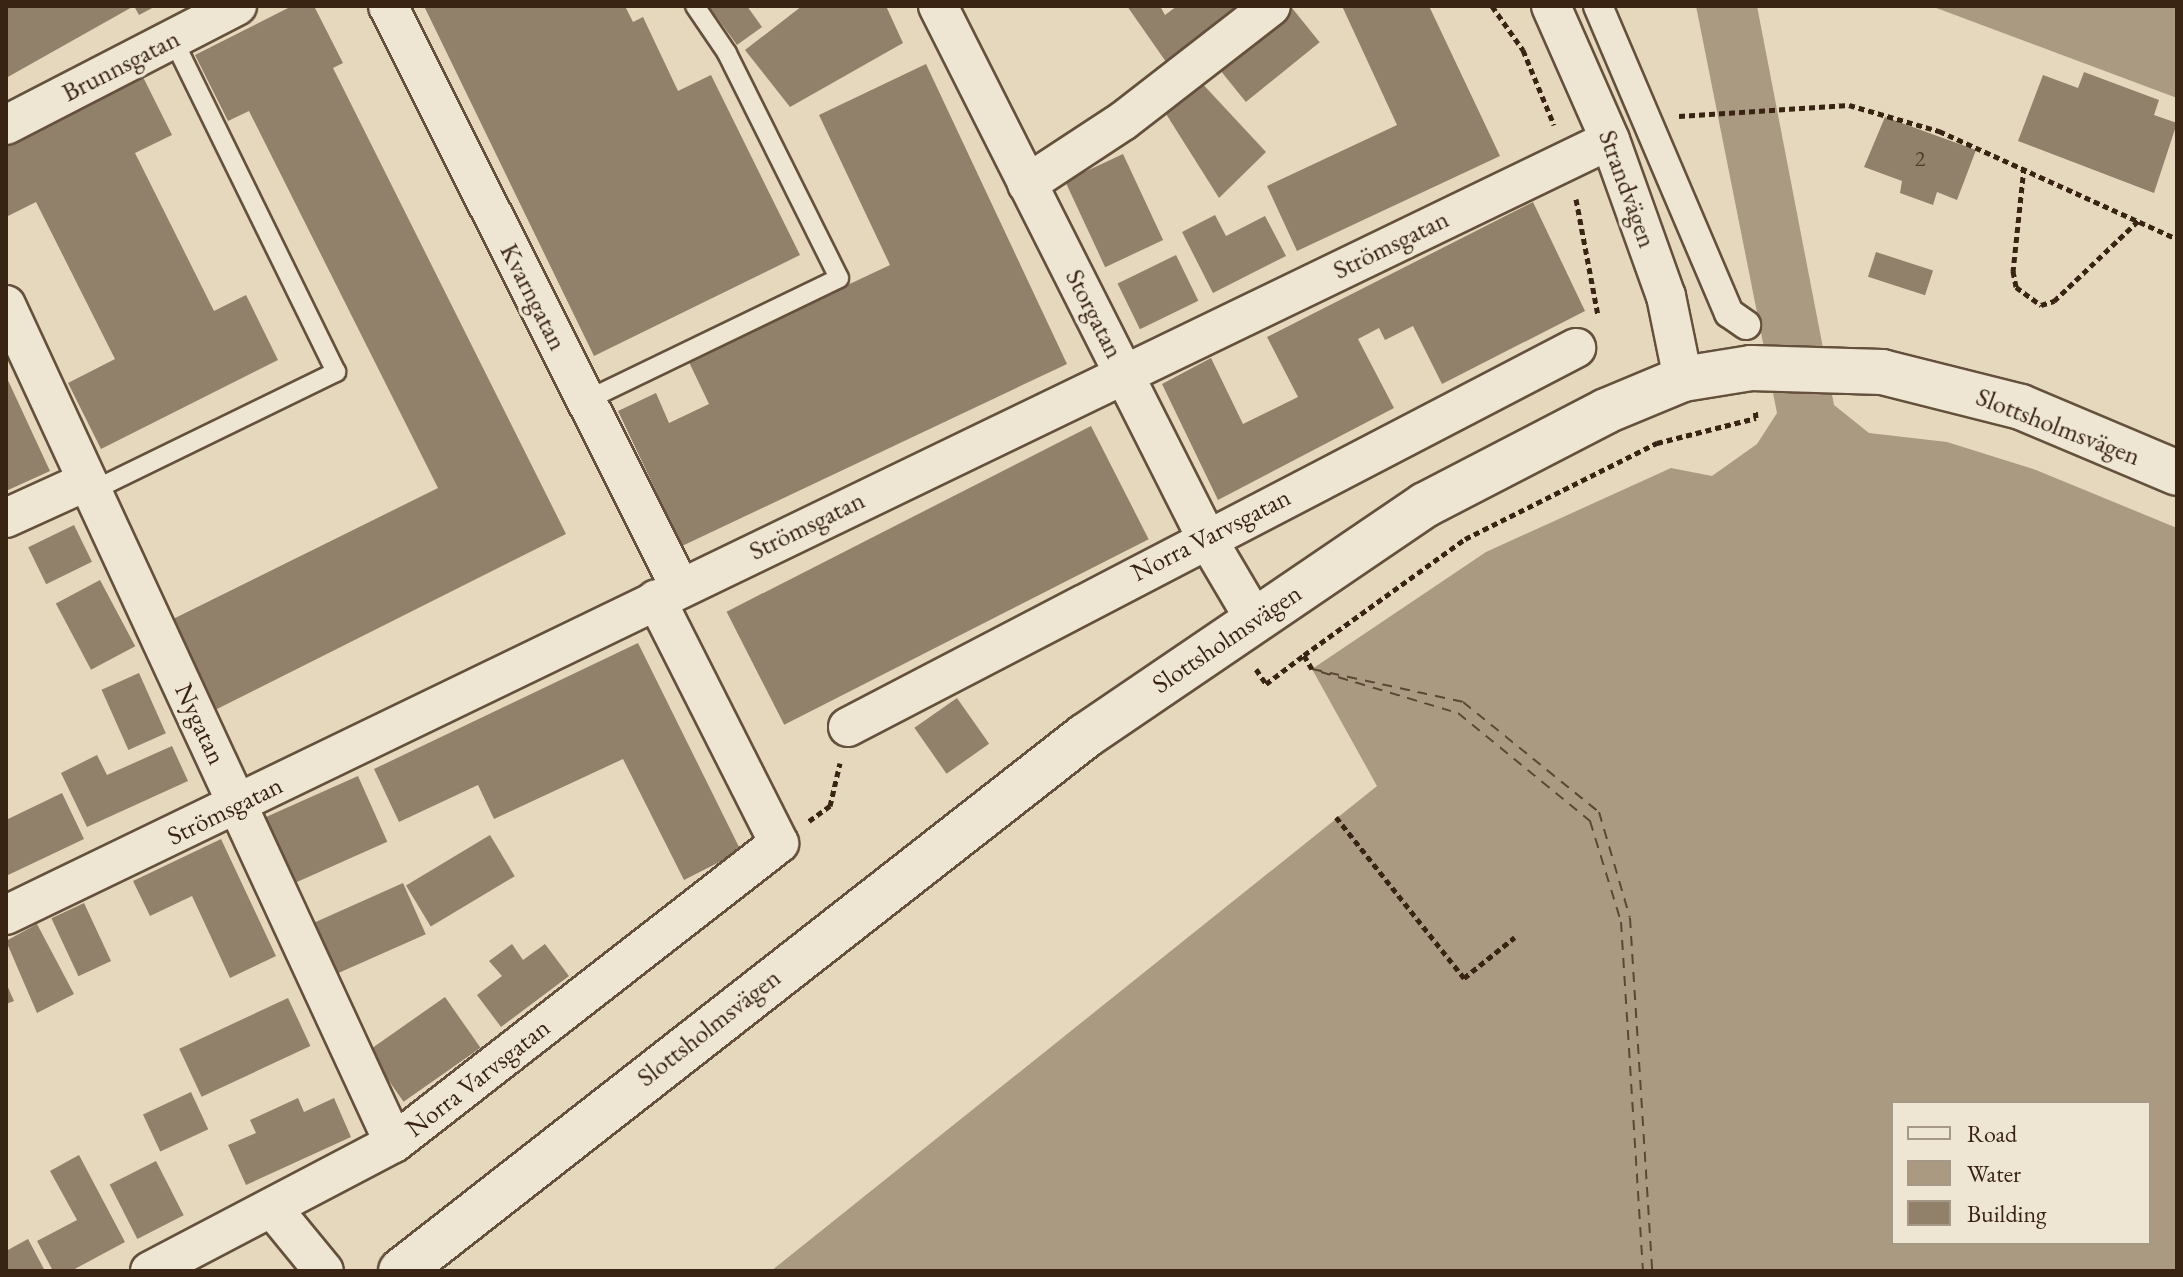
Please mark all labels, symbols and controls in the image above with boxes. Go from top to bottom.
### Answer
street label: Brunnsgatan [57,23,185,109]
street label: Strandvägen [1591,126,1663,252]
house number: 2 [1915,146,1925,172]
street label: Strömsgatan [1328,204,1454,286]
street label: Kvarngatan [493,238,573,356]
street label: Storgatan [1058,264,1130,364]
street label: Slottsholmsvägen [1972,381,2144,473]
street label: Norra Varvsgatan [1126,482,1296,588]
street label: Strömsgatan [744,485,870,567]
street label: Slottsholmsvägen [1146,578,1308,700]
street label: Nygatan [168,678,232,770]
street label: Strömsgatan [162,770,288,852]
street label: Slottsholmsvägen [631,962,787,1094]
street label: Norra Varvsgatan [400,1012,556,1144]
legend [1891,1101,2151,1245]
text: Road [1967,1118,2017,1149]
text: Water [1967,1158,2021,1189]
text: Building [1967,1198,2047,1229]

